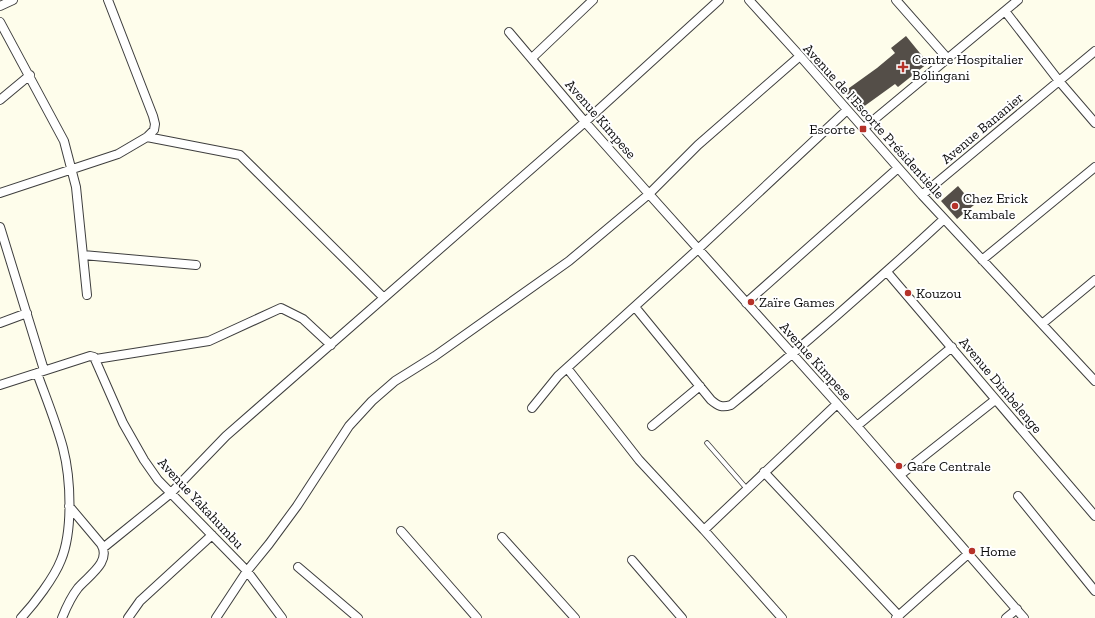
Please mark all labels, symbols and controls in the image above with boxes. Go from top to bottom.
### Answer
street label: Avenue de l'Escorte Présidentielle [800,40,948,202]
place label: Centre Hospitalier Bolingani [912,51,1024,84]
marker: Centre Hospitalier Bolingani [897,61,909,73]
street label: Avenue Kimpese [562,76,640,163]
street label: Avenue Bananier [938,89,1027,168]
place label: Escorte [809,121,855,137]
marker: Escorte [858,124,868,134]
place label: Chez Erick Kambale [963,190,1029,223]
marker: Chez Erick Kambale [950,201,960,211]
place label: Kouzou [916,285,961,302]
marker: Kouzou [903,288,913,298]
place label: Zaïre Games [759,294,835,311]
marker: Zaïre Games [746,297,756,307]
street label: Avenue Kimpese [776,319,856,404]
street label: Avenue Dimbelenge [956,334,1046,437]
street label: Avenue Yakahumbu [154,454,247,553]
place label: Gare Centrale [907,458,991,475]
marker: Gare Centrale [894,461,904,471]
place label: Home [980,543,1017,560]
marker: Home [967,546,977,556]

